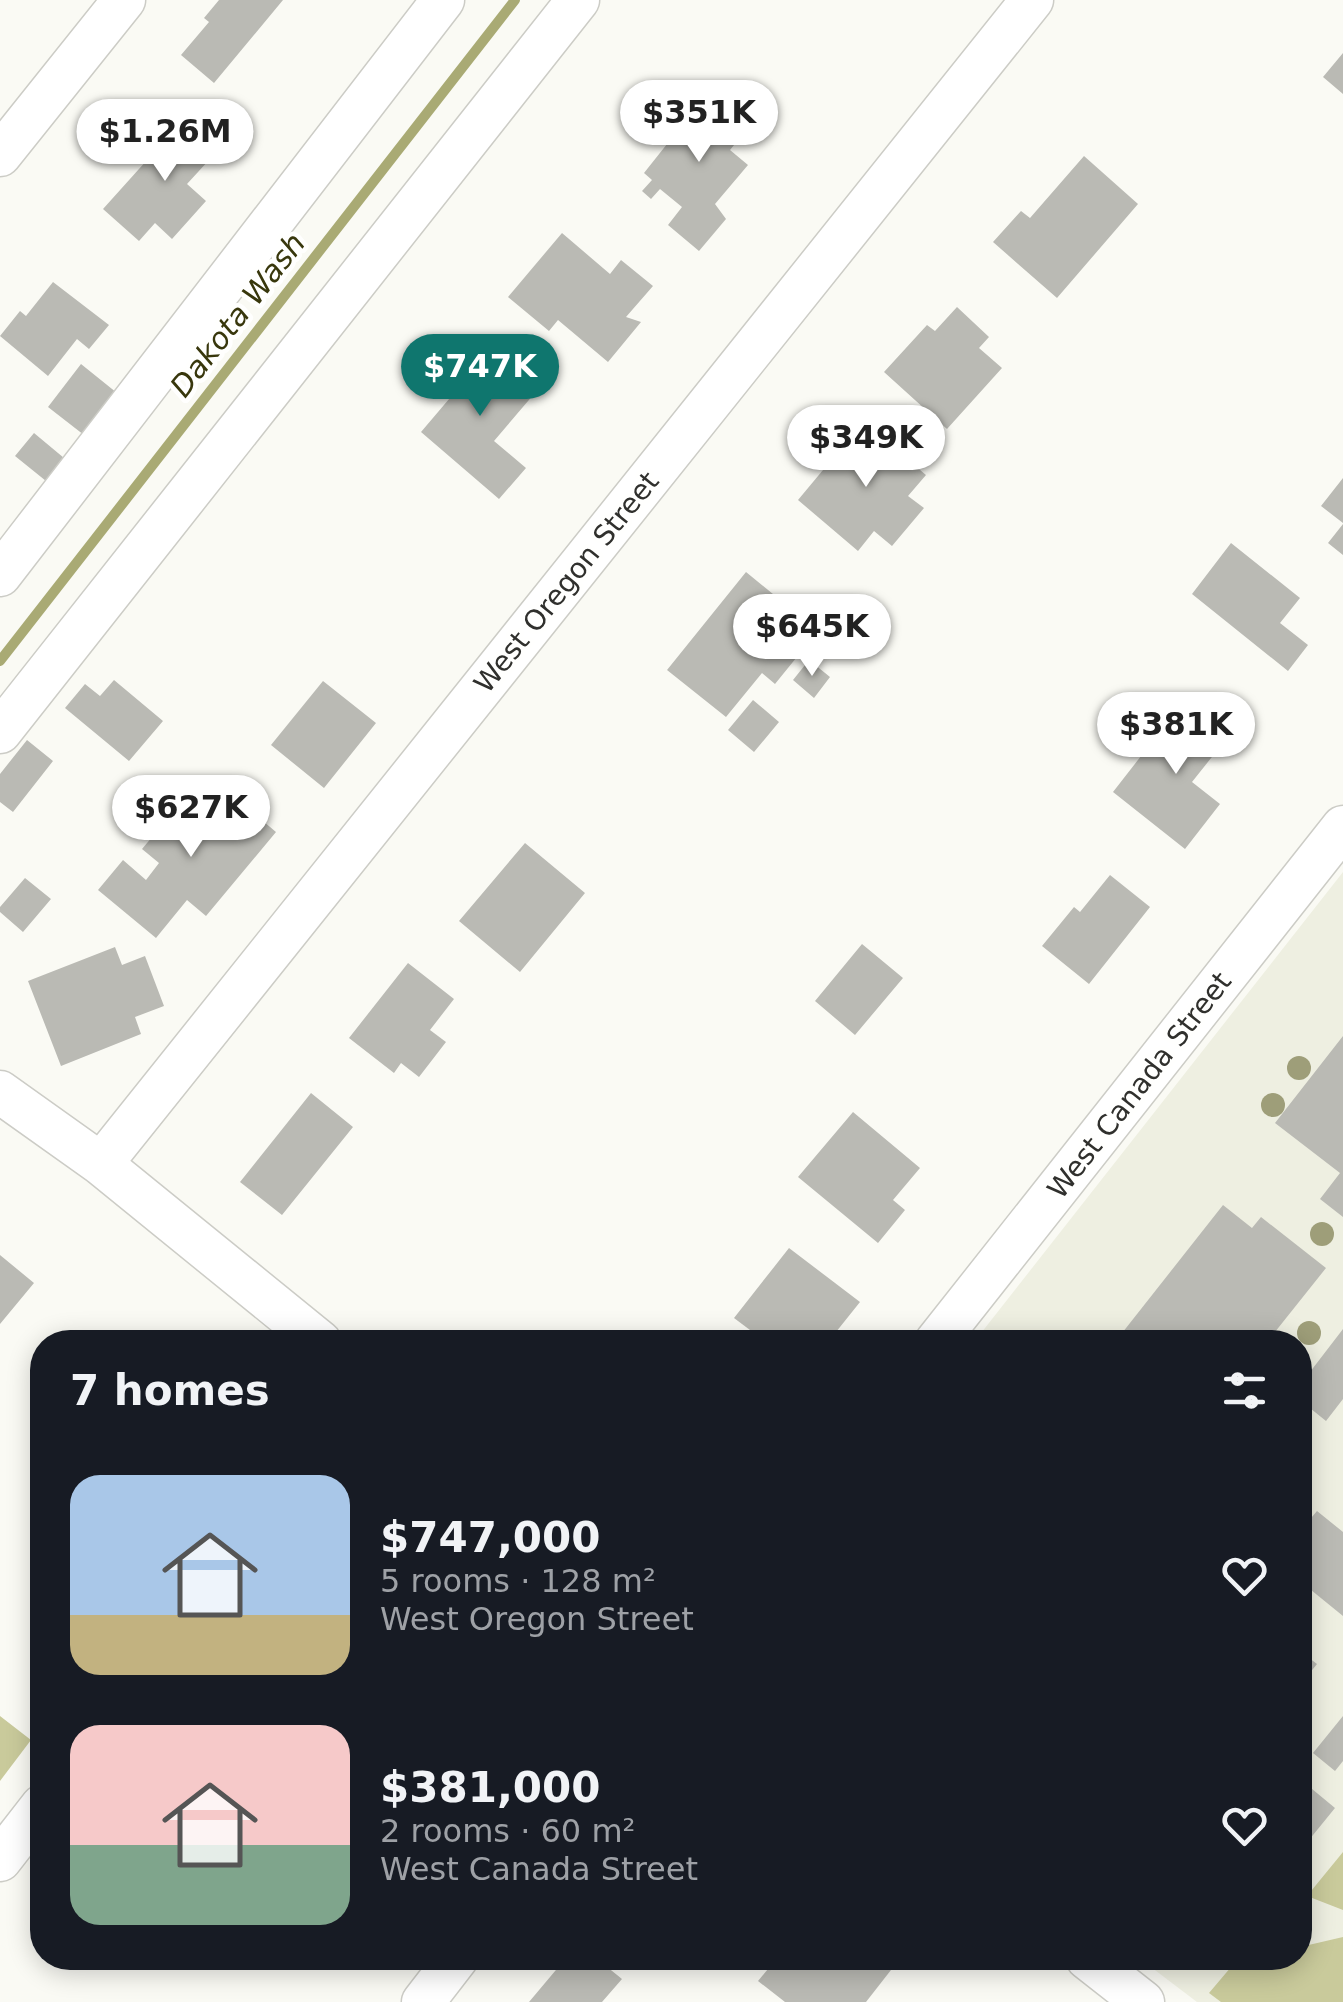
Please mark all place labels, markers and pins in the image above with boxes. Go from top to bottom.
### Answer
pin: $351K [629,80,769,165]
pin: $1.26M [84,99,246,184]
pin: $747K [410,334,550,419]
pin: $349K [796,405,936,490]
pin: $645K [742,594,882,679]
pin: $381K [1106,692,1246,777]
pin: $627K [121,775,261,860]

